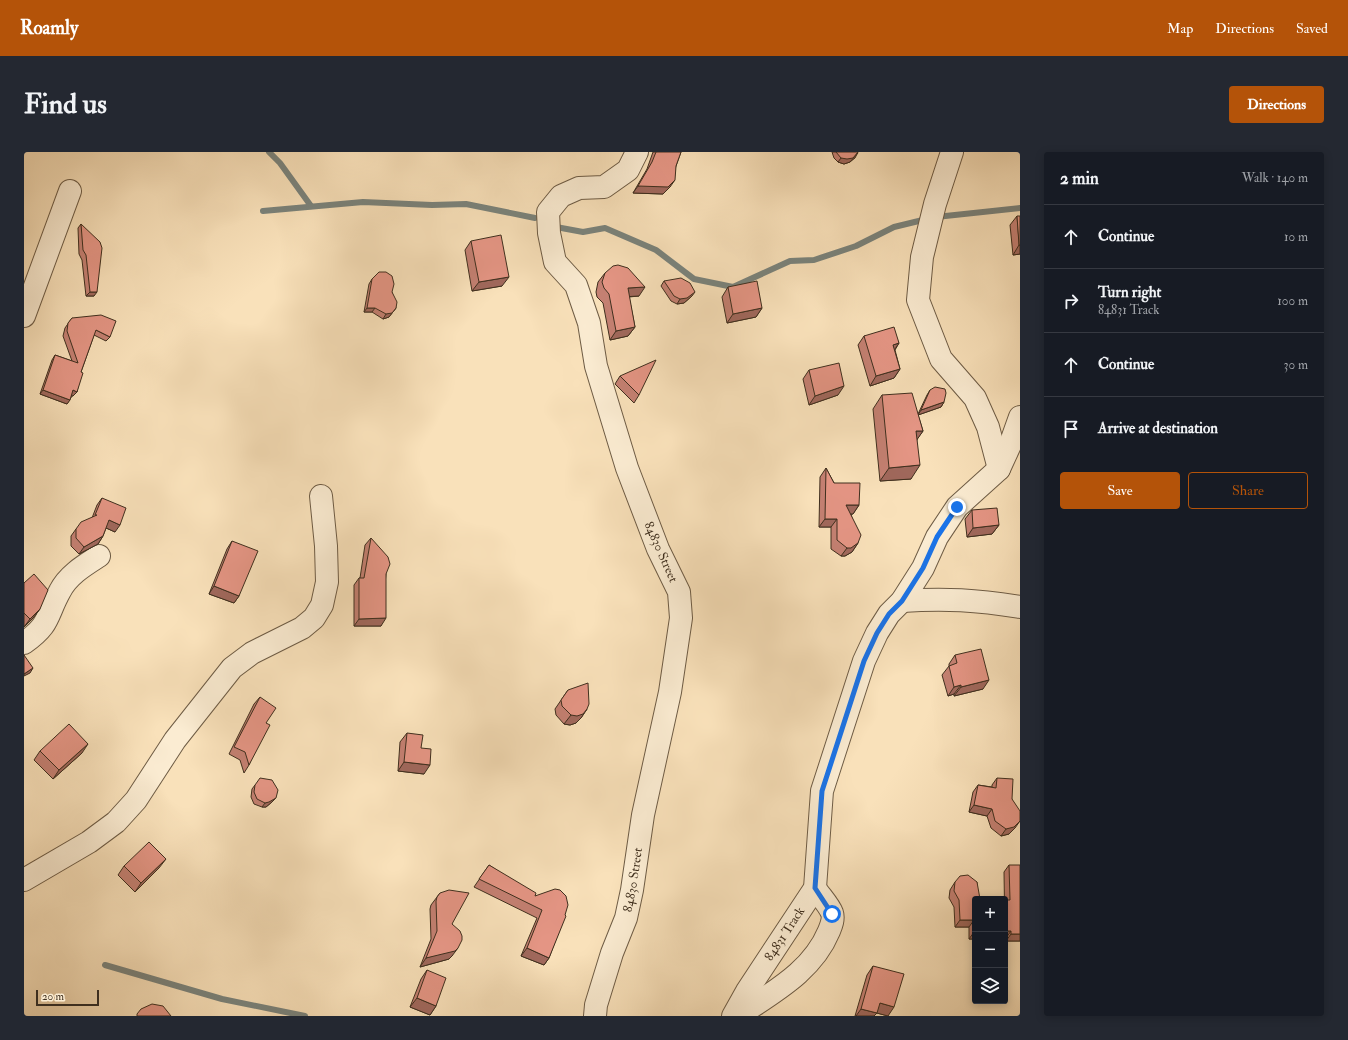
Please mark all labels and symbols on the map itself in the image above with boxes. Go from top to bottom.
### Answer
route end [948,498,966,516]
street label: 84830 Street [640,519,682,585]
street label: 84830 Street [620,847,646,913]
street label: 84831 Track [761,903,809,964]
route start [823,905,841,923]
scale bar [36,988,99,1007]

